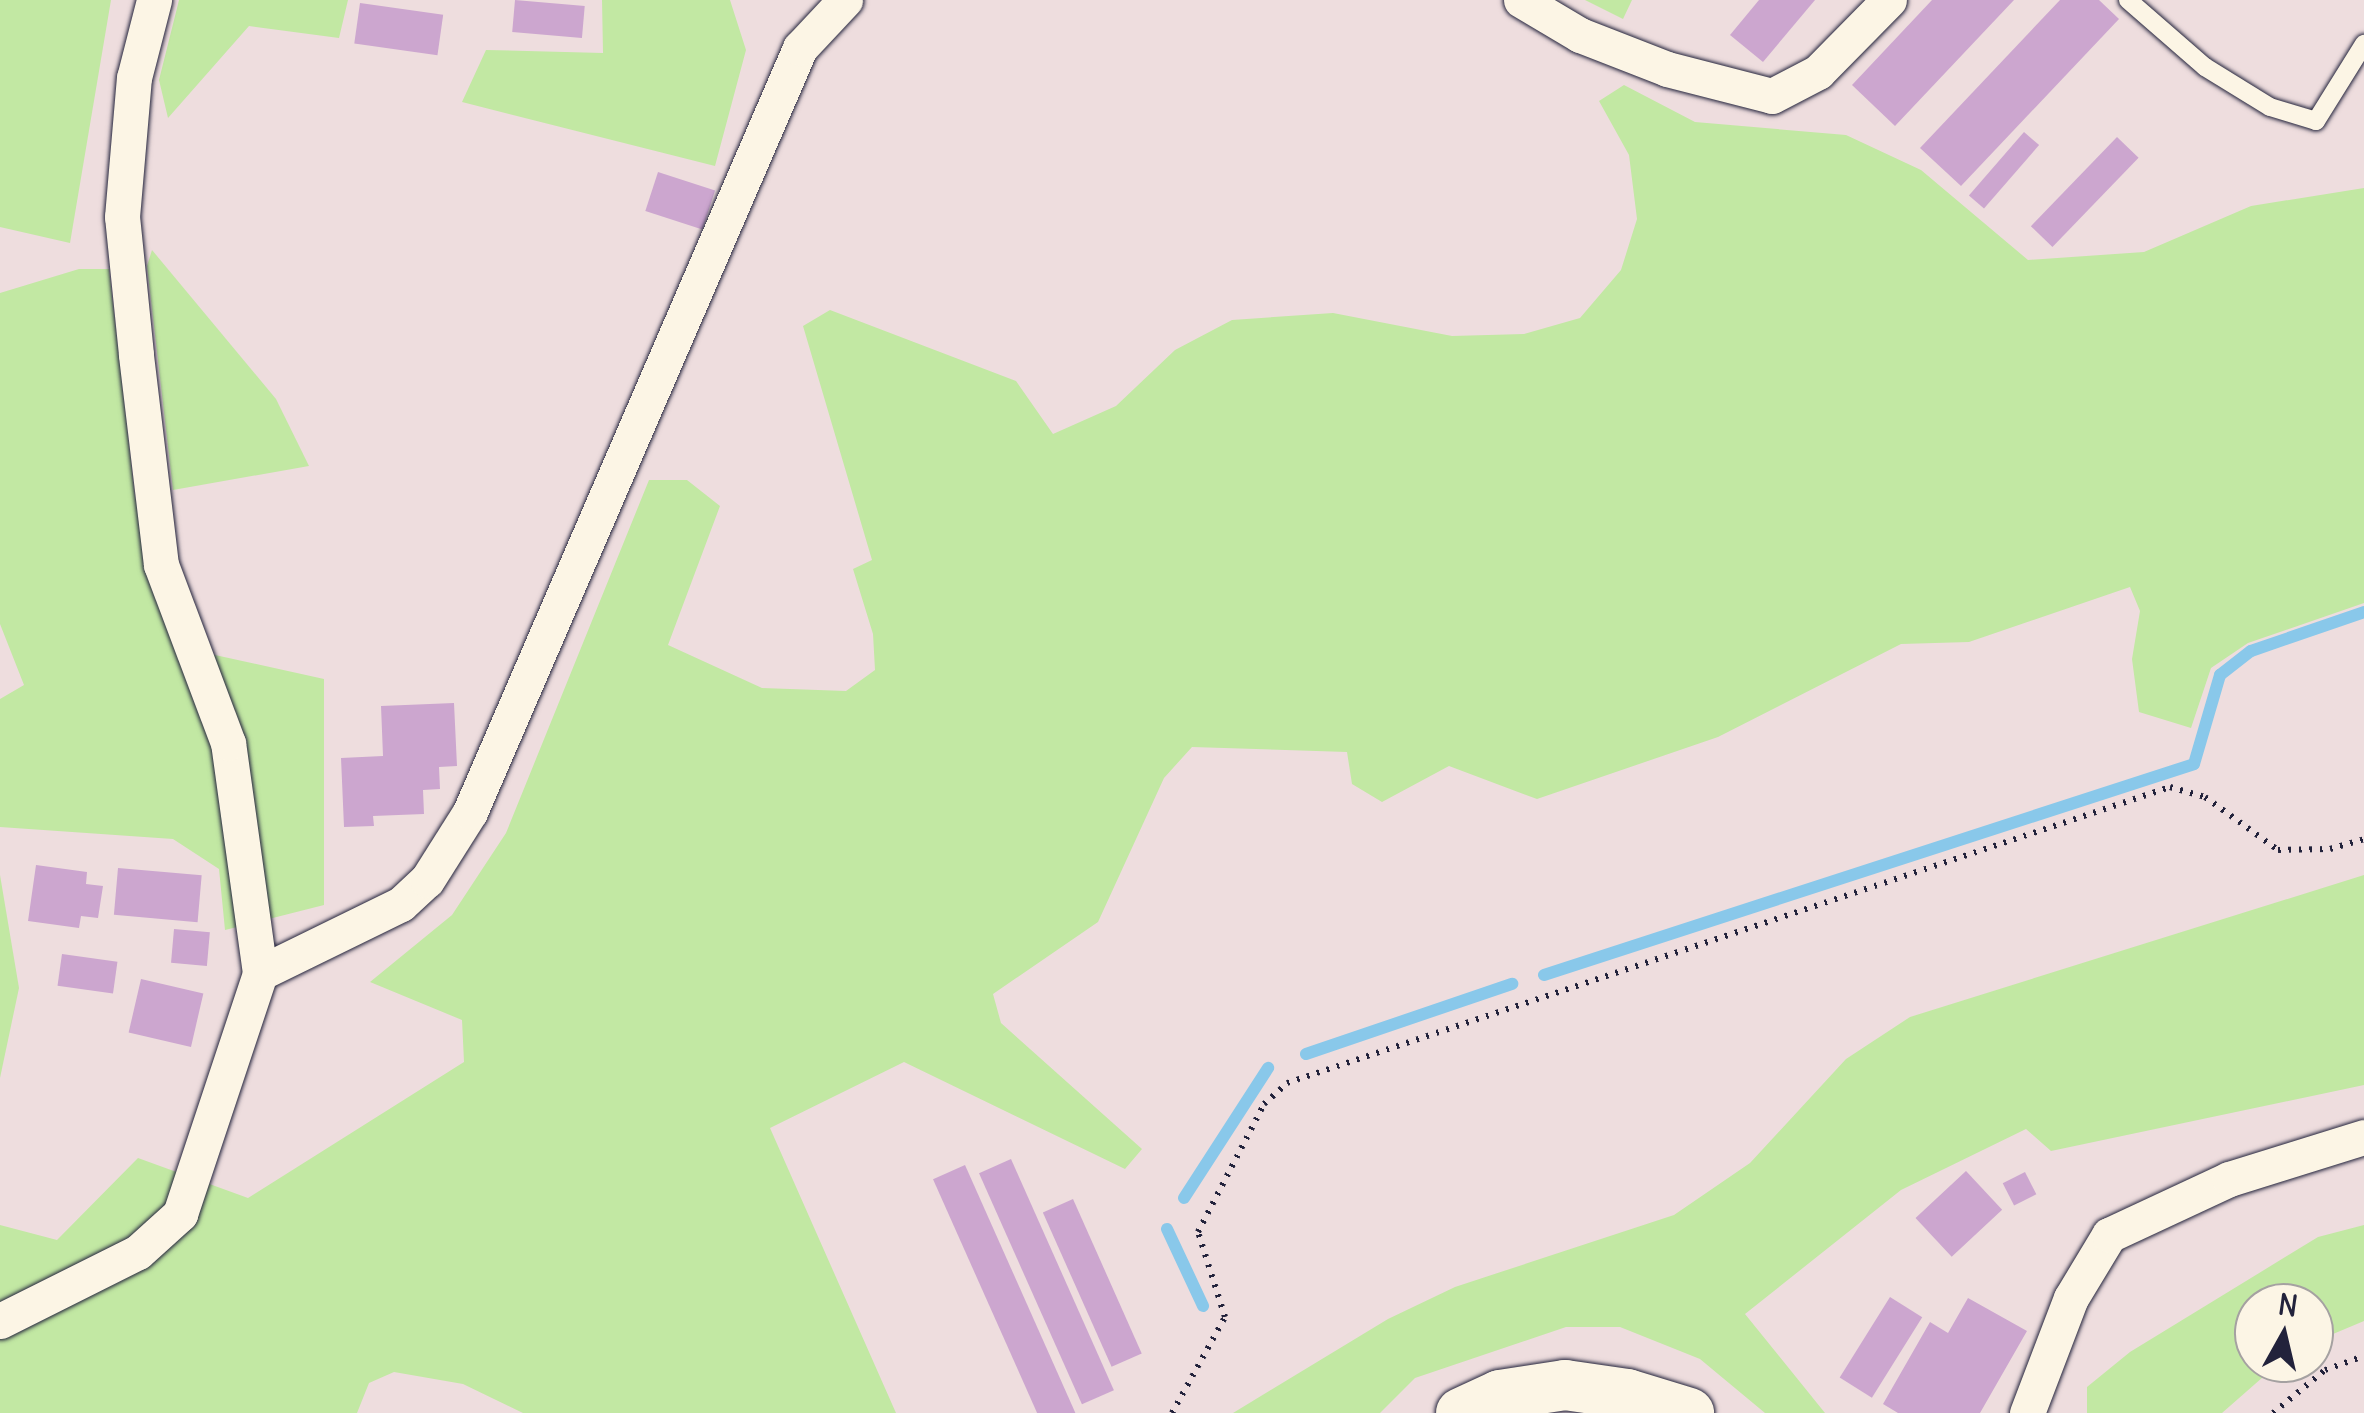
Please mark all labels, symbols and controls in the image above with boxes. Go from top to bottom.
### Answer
north arrow [2234,1283,2334,1383]
text: N [2276,1286,2300,1324]

